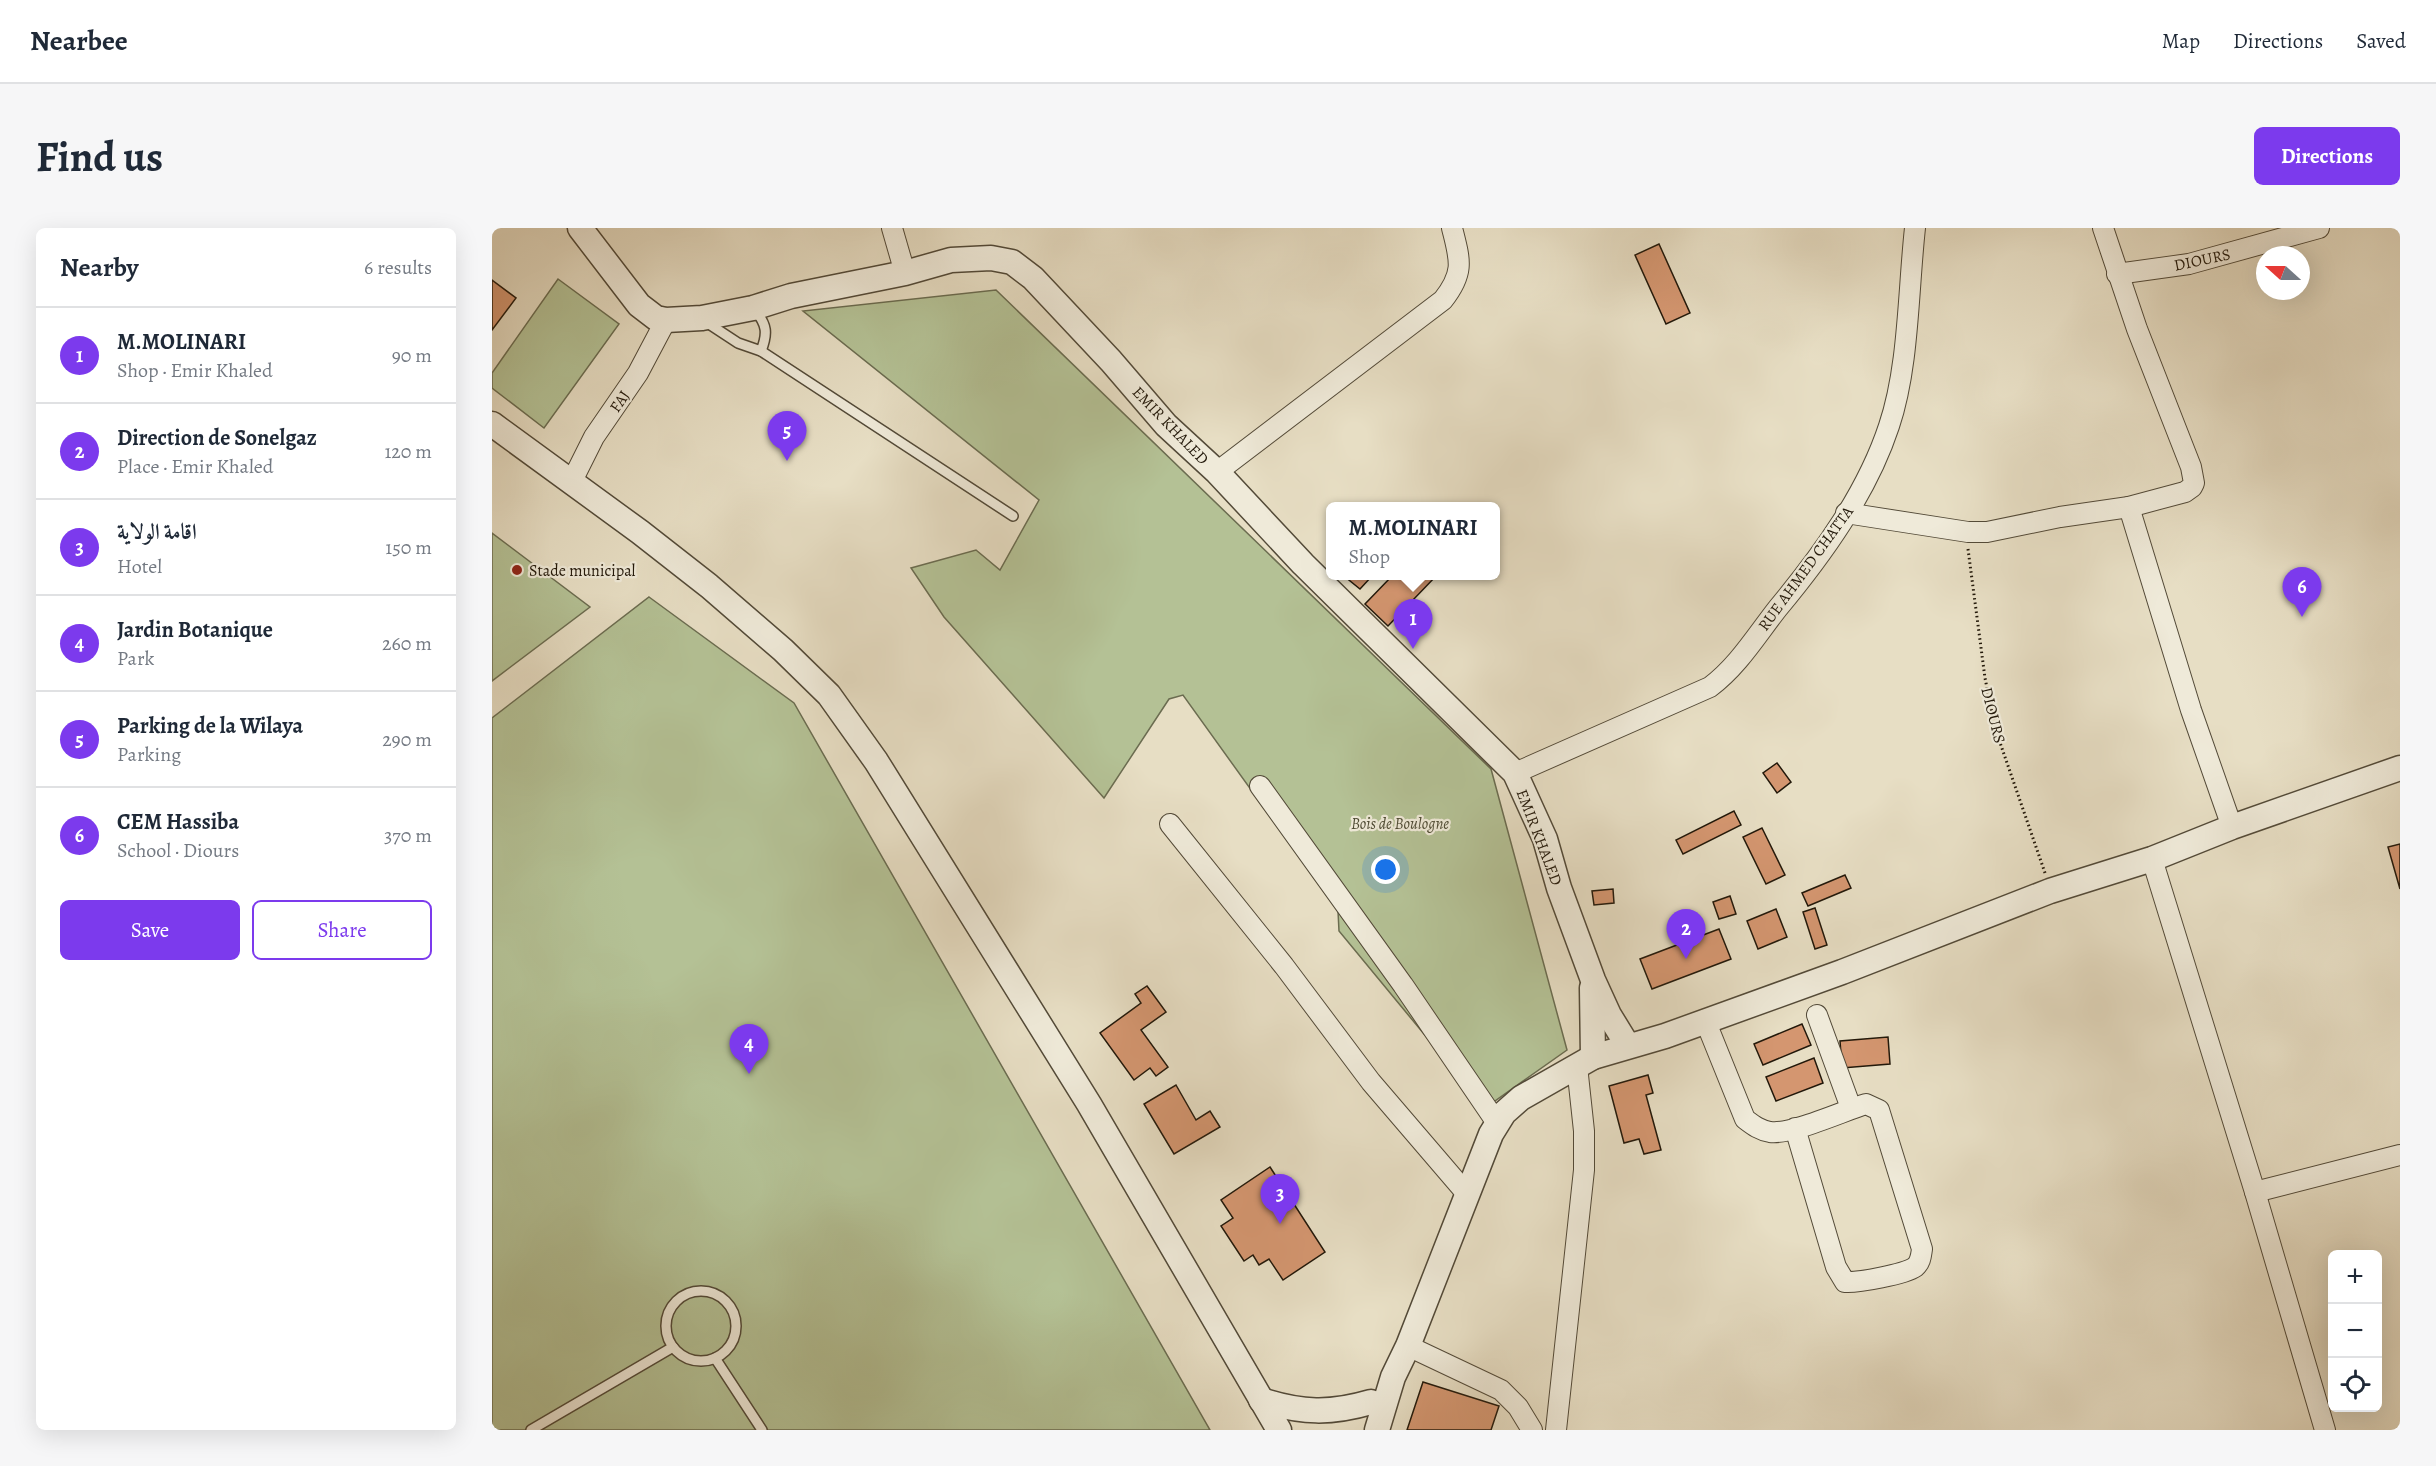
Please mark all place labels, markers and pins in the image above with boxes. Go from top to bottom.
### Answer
pin: 5 [768,412,806,461]
place label: Stade municipal [529,560,636,582]
marker: Stade municipal [510,563,524,577]
pin: 6 [2282,568,2322,617]
pin: 1 [1394,600,1432,649]
pin: 2 [1666,910,1706,959]
pin: 4 [730,1024,768,1074]
pin: 3 [1260,1174,1300,1224]

